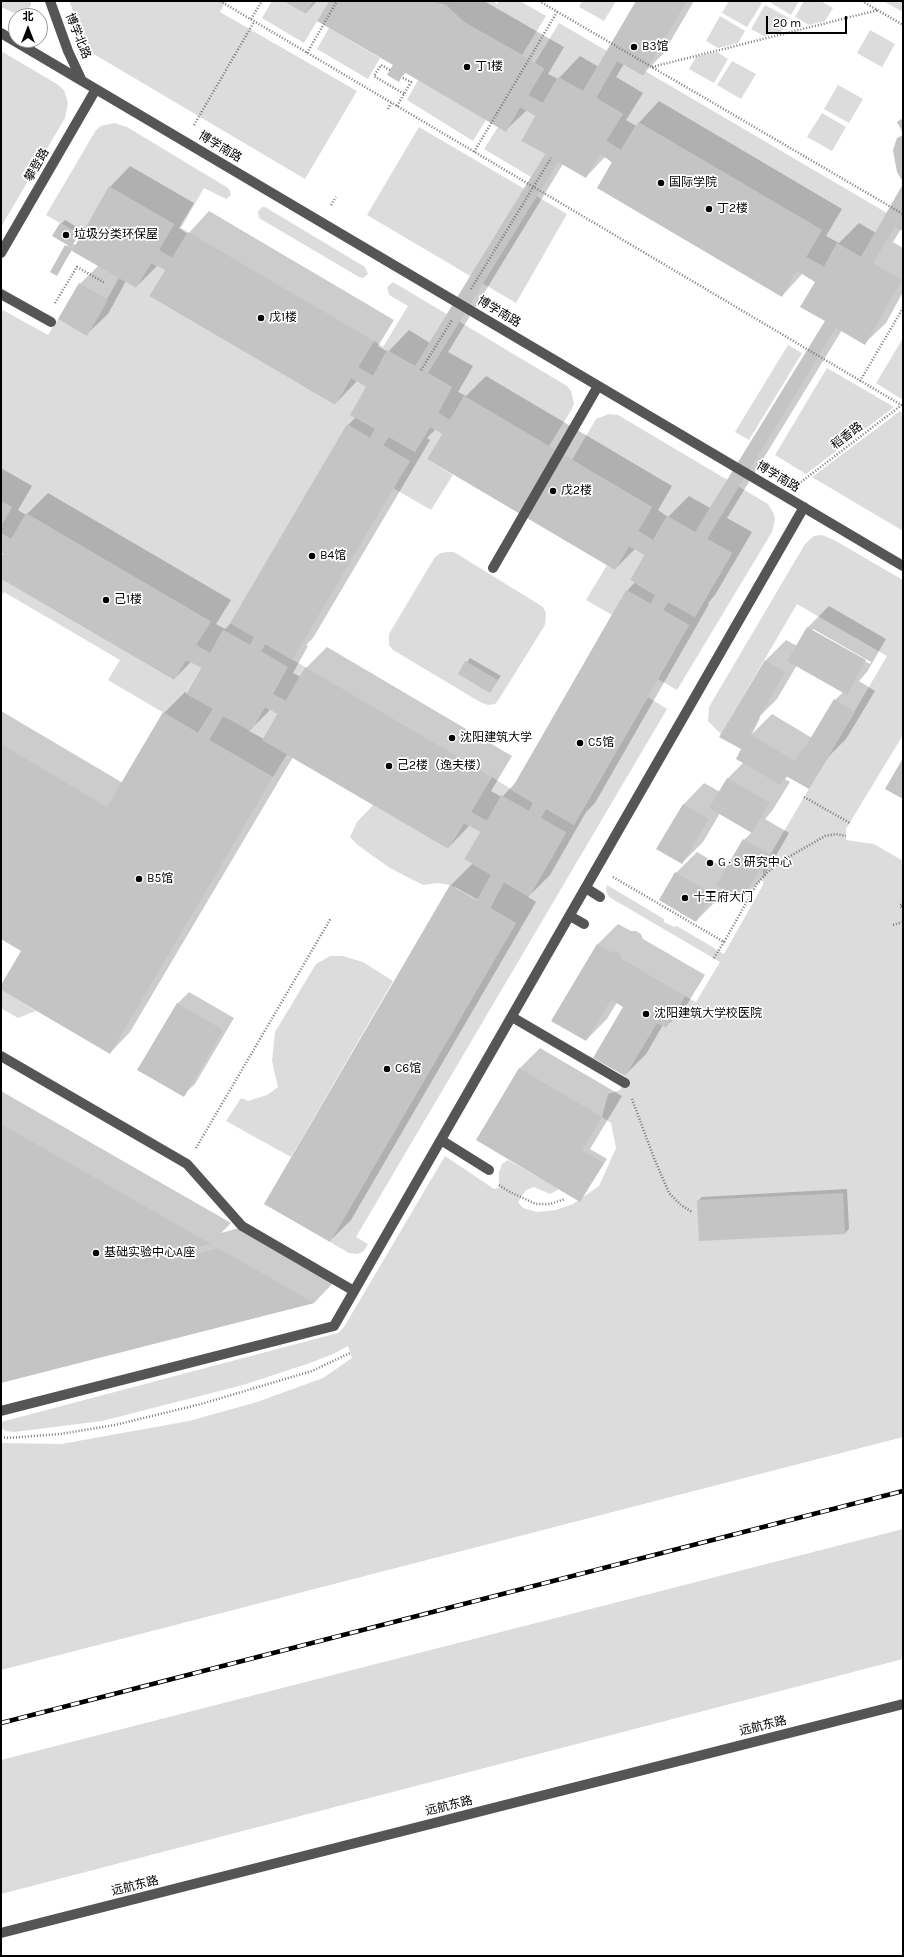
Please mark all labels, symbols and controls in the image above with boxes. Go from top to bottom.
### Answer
north arrow [8,8,48,48]
scale bar [768,8,849,34]
text: 北 [23,10,34,23]
street label: 博学北路 [62,11,94,61]
text: 20 m [773,16,801,30]
place label: B3馆 [642,40,669,54]
marker: B3馆 [629,42,639,52]
place label: 丁1楼 [475,60,503,74]
marker: 丁1楼 [462,62,472,72]
street label: 博学南路 [196,128,244,166]
street label: 攀登路 [22,146,52,184]
place label: 国际学院 [669,176,717,190]
marker: 国际学院 [656,178,666,188]
place label: 丁2楼 [717,202,748,216]
marker: 丁2楼 [704,204,714,214]
place label: 垃圾分类环保屋 [74,228,158,242]
marker: 垃圾分类环保屋 [61,230,71,240]
street label: 博学南路 [475,293,523,331]
place label: 戊1楼 [269,311,297,325]
marker: 戊1楼 [256,313,266,323]
street label: 稻香路 [828,419,866,453]
street label: 博学南路 [754,458,802,496]
place label: 戊2楼 [561,484,592,498]
marker: 戊2楼 [548,486,558,496]
place label: B4馆 [320,549,346,563]
marker: B4馆 [307,551,317,561]
place label: 己1楼 [114,593,142,607]
marker: 己1楼 [101,595,111,605]
place label: 沈阳建筑大学 [460,731,532,745]
marker: 沈阳建筑大学 [447,733,457,743]
place label: C5馆 [588,736,614,750]
marker: C5馆 [575,738,585,748]
place label: 己2楼（逸夫楼） [397,759,488,773]
marker: 己2楼（逸夫楼） [384,761,394,771]
place label: G · S 研究中心 [718,856,792,870]
marker: G · S 研究中心 [705,858,715,868]
place label: B5馆 [147,872,173,886]
marker: B5馆 [134,874,144,884]
place label: 十王府大门 [693,891,753,905]
marker: 十王府大门 [680,893,690,903]
place label: 沈阳建筑大学校医院 [654,1007,762,1021]
marker: 沈阳建筑大学校医院 [641,1009,651,1019]
place label: C6馆 [395,1062,421,1076]
marker: C6馆 [382,1064,392,1074]
place label: 基础实验中心A座 [104,1246,195,1260]
marker: 基础实验中心A座 [91,1248,101,1258]
street label: 远航东路 [738,1713,788,1739]
street label: 远航东路 [424,1793,474,1819]
street label: 远航东路 [110,1873,160,1899]

